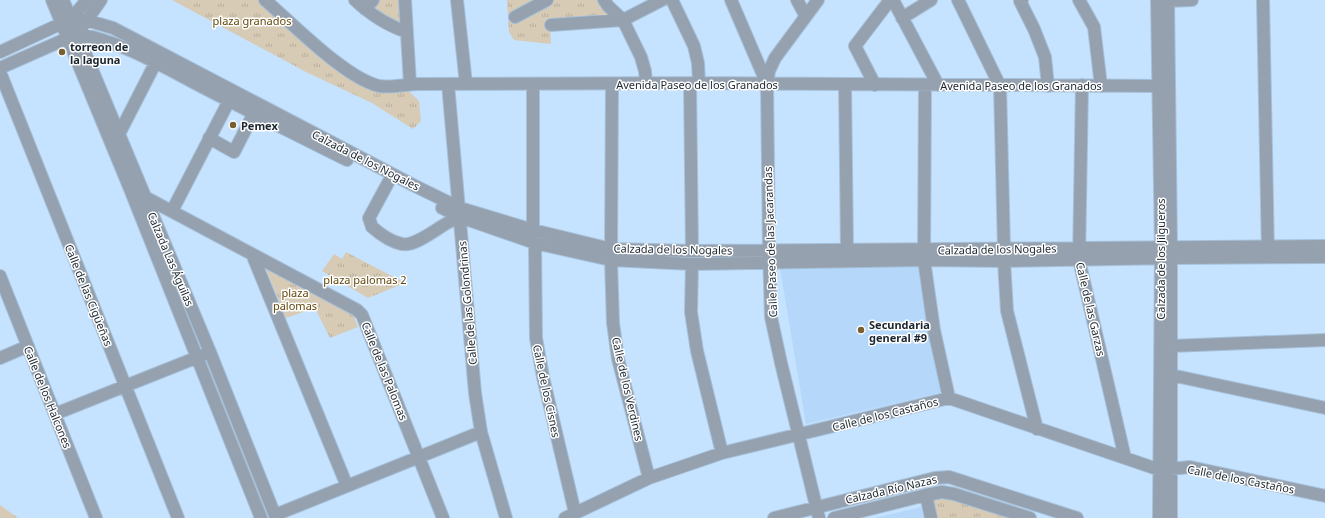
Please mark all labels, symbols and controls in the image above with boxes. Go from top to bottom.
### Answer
park label: plaza granados [213,13,291,28]
place label: torreon de la laguna [70,39,129,67]
marker: torreon de la laguna [57,47,67,57]
street label: Avenida Paseo de los Granados [616,77,778,92]
street label: Avenida Paseo de los Granados [940,78,1102,93]
place label: Pemex [241,118,278,133]
marker: Pemex [228,120,238,130]
street label: Calzada de los Nogales [310,126,422,194]
street label: Calle Paseo de las Jacarandas [760,166,780,318]
street label: Calzada de los Jilgueros [1153,198,1168,320]
street label: Calzada Las Águilas [144,210,198,308]
street label: Calle de las Golondrinas [454,240,480,366]
street label: Calzada de los Nogales [613,240,733,258]
street label: Calzada de los Nogales [937,240,1057,258]
street label: Calle de las Cigüeñas [62,242,116,348]
street label: Calle de las Garzas [1073,260,1109,358]
park label: plaza palomas 2 [323,272,407,287]
park label: plaza palomas [273,285,317,313]
place label: Secundaria general #9 [869,317,930,345]
street label: Calle de las Palomas [358,320,412,422]
marker: Secundaria general #9 [856,325,866,335]
street label: Calle de los Verdines [609,336,647,442]
street label: Calle de los Cisnes [530,343,564,439]
street label: Calle de los Halcones [21,344,75,450]
street label: Calle de los Castaños [831,394,939,434]
street label: Calle de los Castaños [1186,461,1296,497]
street label: Calzada Río Nazas [844,471,938,507]

